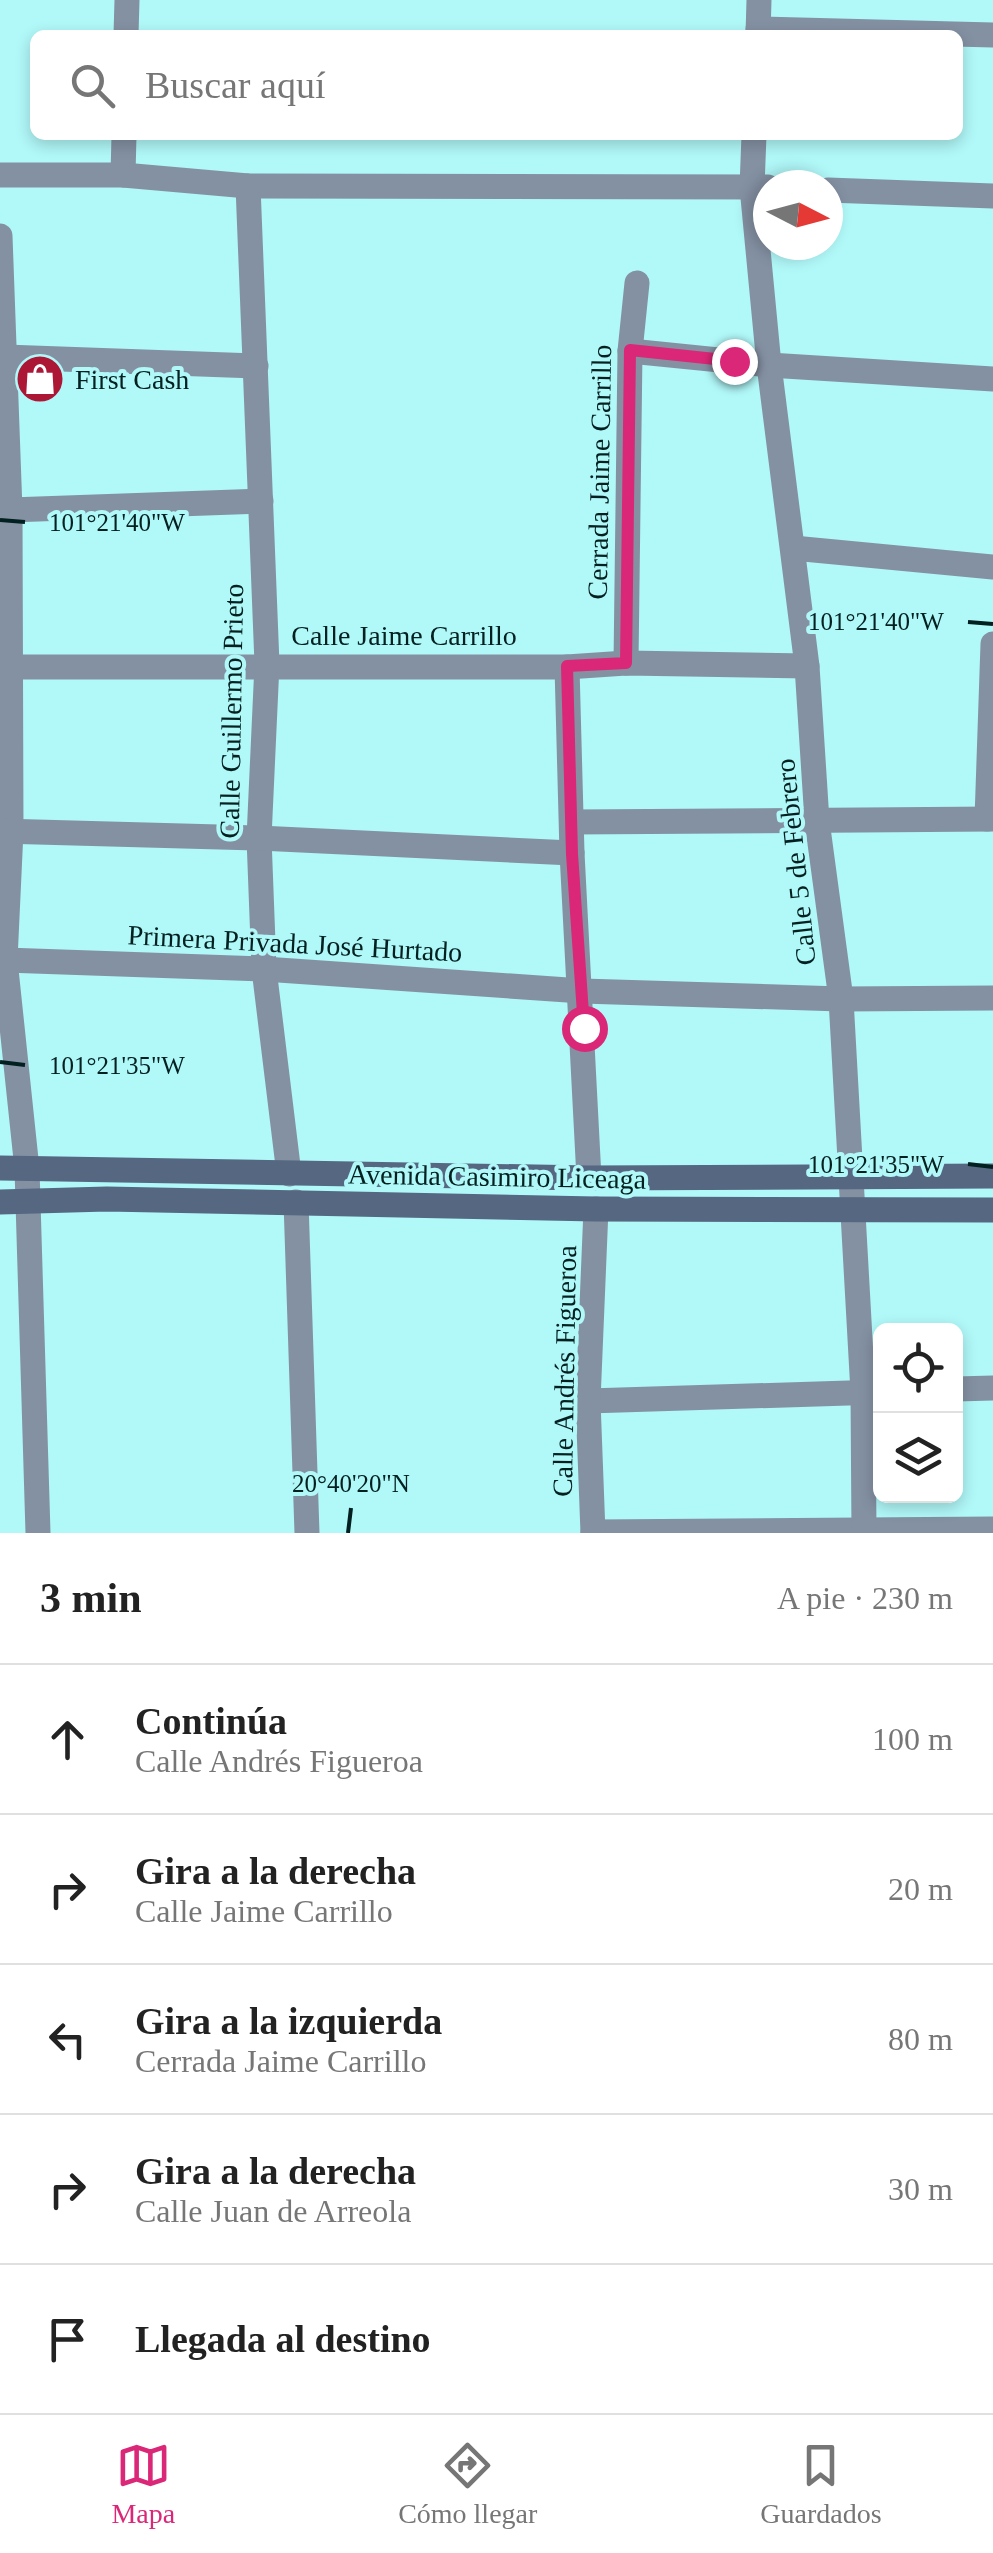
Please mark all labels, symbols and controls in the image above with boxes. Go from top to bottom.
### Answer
search box [30,30,963,140]
icon: search [65,58,120,113]
text: Buscar aquí [145,64,325,106]
north arrow [753,170,843,260]
route end [712,339,758,385]
street label: Cerrada Jaime Carrillo [582,344,617,600]
shop icon: First Cash [14,353,66,405]
place label: First Cash [75,364,189,395]
text: 101°21'40"W [49,509,185,536]
street label: Calle Guillermo Prieto [214,583,249,839]
text: 101°21'40"W [808,608,944,635]
street label: Calle Jaime Carrillo [291,620,517,651]
street label: Calle 5 de Febrero [769,757,822,967]
street label: Primera Privada José Hurtado [127,919,463,968]
route start [562,1006,608,1052]
text: 101°21'35"W [49,1052,185,1079]
text: 101°21'35"W [808,1151,944,1178]
street label: Avenida Casimiro Liceaga [348,1158,647,1195]
street label: Calle Andrés Figueroa [547,1244,582,1497]
map controls [873,1323,963,1503]
button: locate [873,1323,963,1413]
button: layers [873,1413,963,1503]
text: 20°40'20"N [292,1470,410,1497]
text: 3 min [40,1575,142,1621]
text: A pie · 230 m [777,1580,953,1616]
text: Continúa [135,1700,287,1742]
icon: ahead [40,1712,95,1767]
text: 100 m [872,1721,953,1757]
text: Calle Andrés Figueroa [135,1743,423,1779]
text: Gira a la derecha [135,1850,416,1892]
icon: right [40,1862,95,1917]
text: 20 m [888,1871,953,1907]
text: Calle Jaime Carrillo [135,1893,393,1929]
text: Gira a la izquierda [135,2000,442,2042]
icon: left [40,2012,95,2067]
text: 80 m [888,2021,953,2057]
text: Cerrada Jaime Carrillo [135,2043,426,2079]
text: Gira a la derecha [135,2150,416,2192]
icon: right [40,2162,95,2217]
text: 30 m [888,2171,953,2207]
text: Calle Juan de Arreola [135,2193,411,2229]
icon: arrive [40,2312,95,2367]
text: Llegada al destino [135,2318,431,2360]
tab: Mapa [111,2438,175,2530]
tab: Cómo llegar [398,2438,537,2530]
tab: Guardados [760,2438,882,2530]

